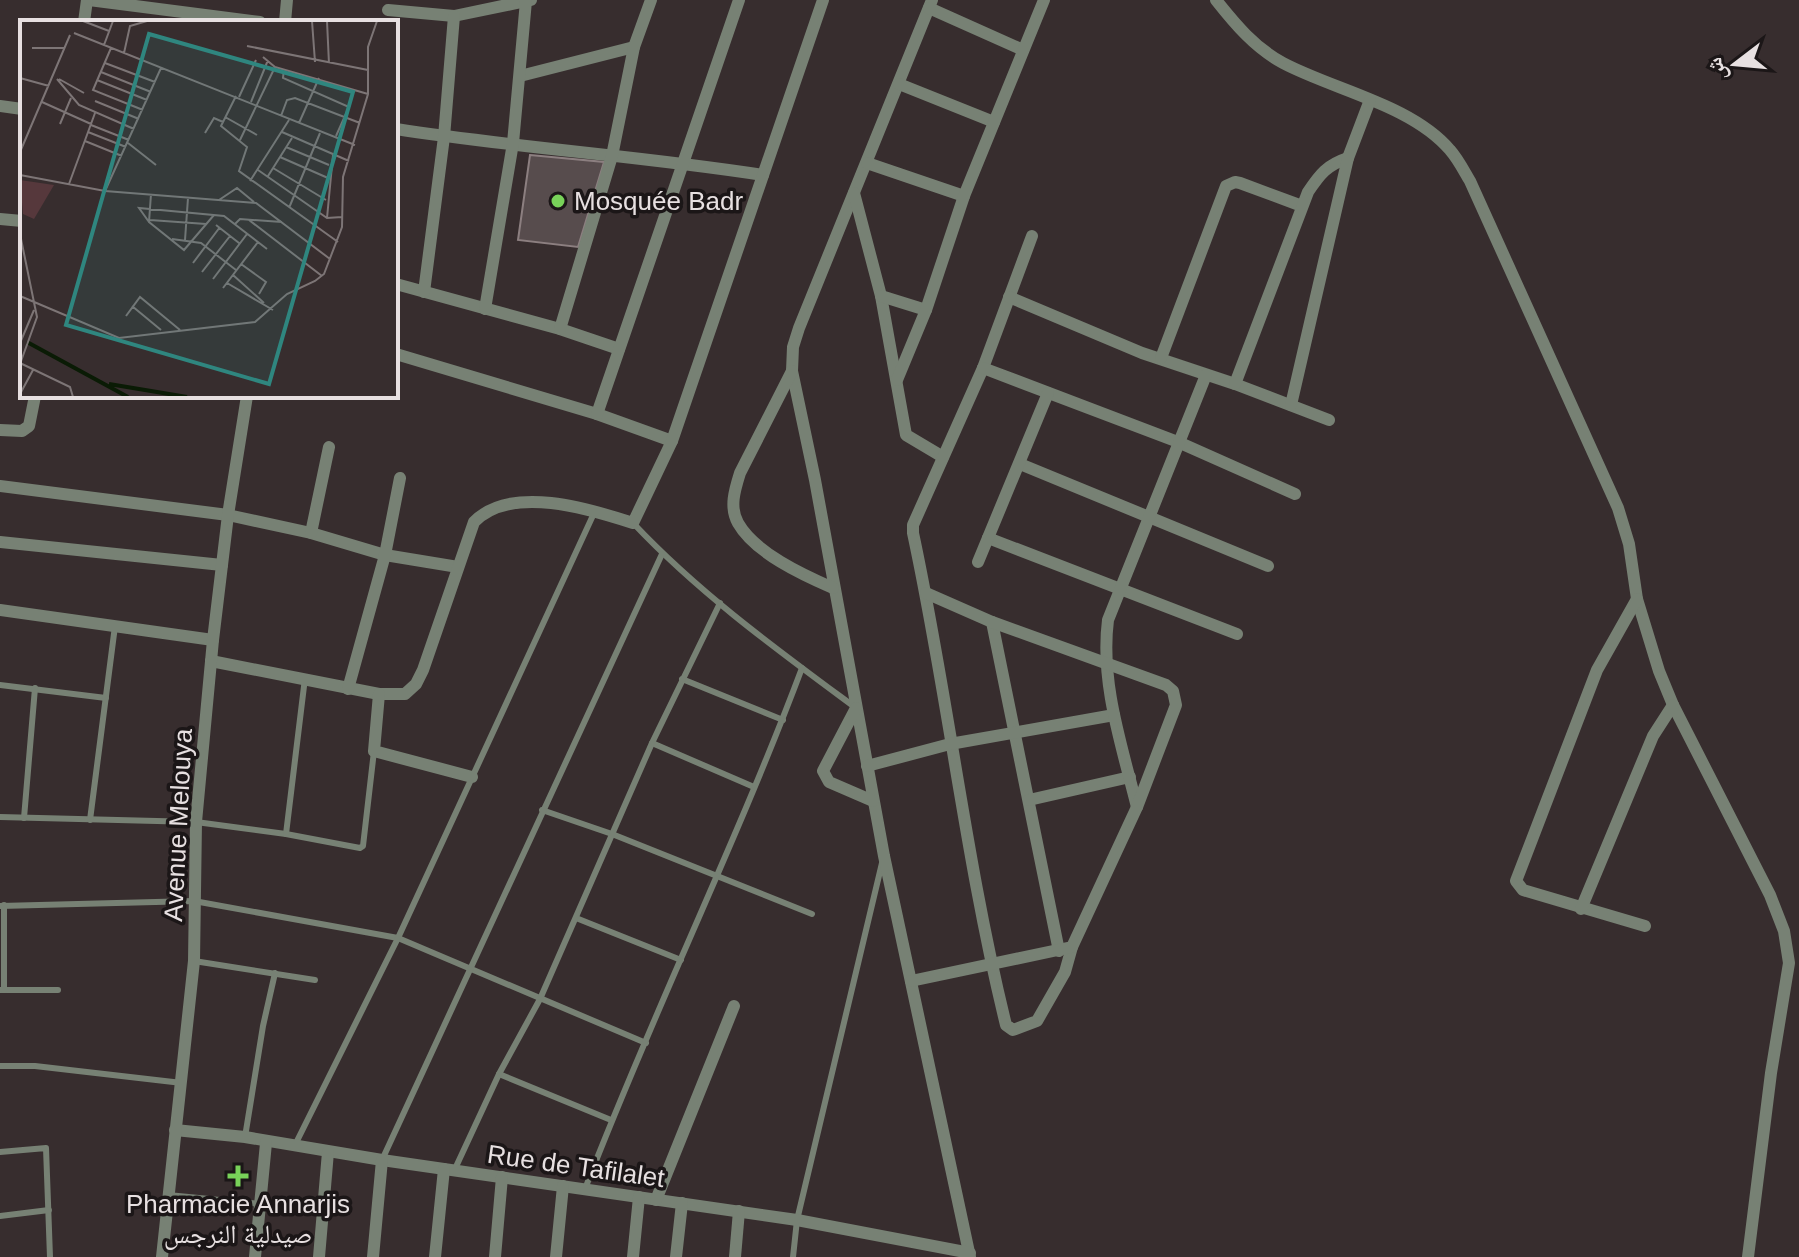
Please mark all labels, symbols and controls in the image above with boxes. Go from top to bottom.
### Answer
inset map [20,20,398,398]
north arrow [1695,24,1775,104]
text: ش [1701,54,1732,84]
place label: Mosquée Badr [574,186,743,216]
marker: Mosquée Badr [549,192,567,210]
street label: Avenue Melouya [158,727,198,922]
street label: Rue de Tafilalet [485,1139,667,1193]
marker: Pharmacie Annarjis صيدلية النرجس [229,1167,247,1185]
place label: Pharmacie Annarjis صيدلية النرجس [126,1189,350,1250]

